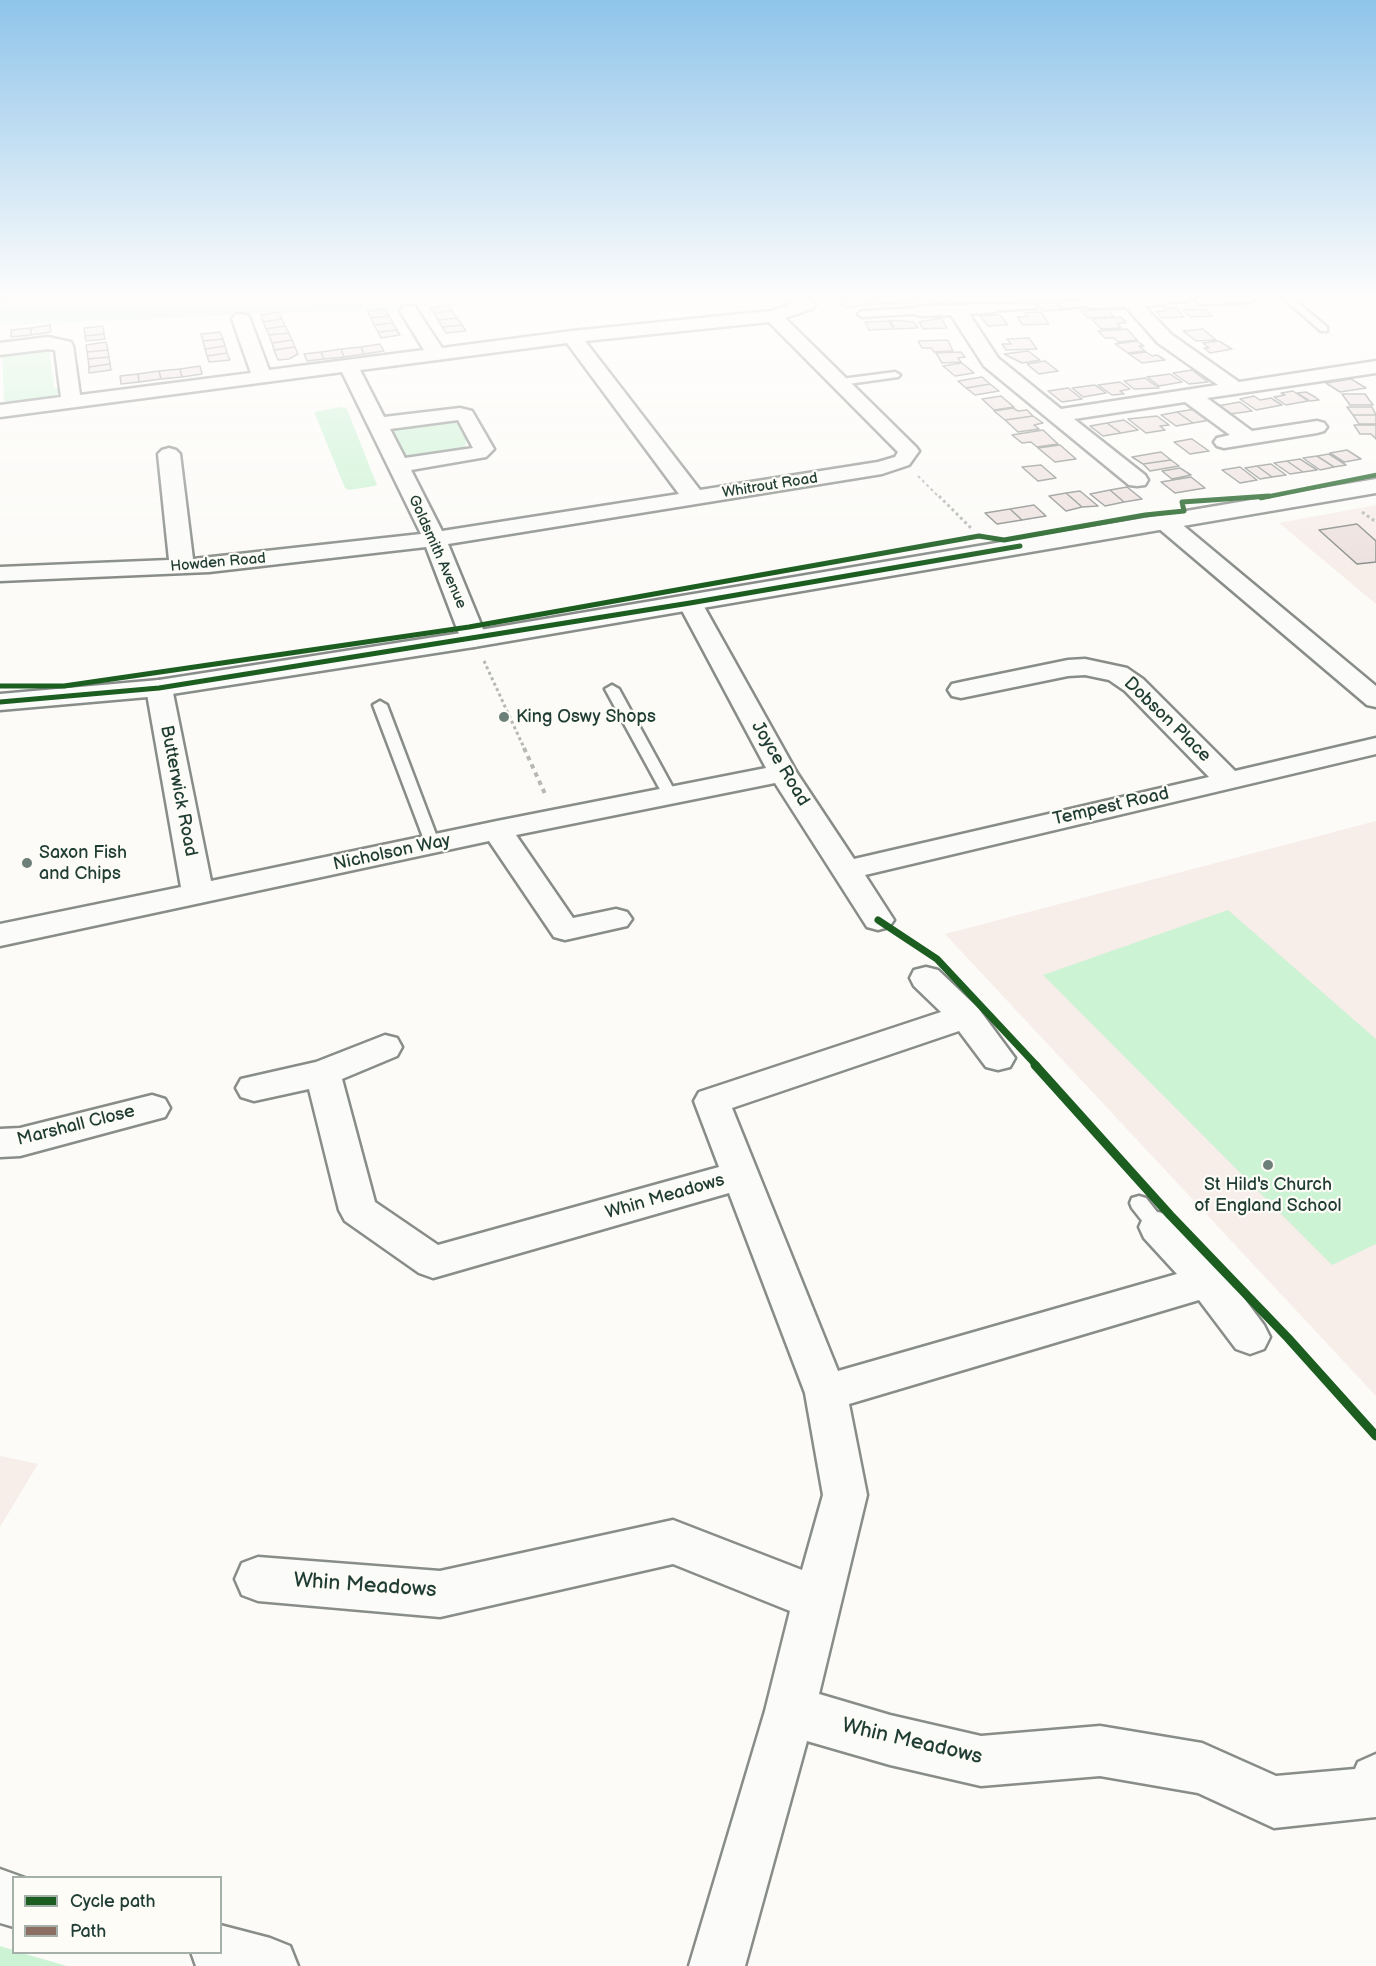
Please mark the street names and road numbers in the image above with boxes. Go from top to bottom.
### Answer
street label: Whitrout Road [721,470,819,502]
street label: Goldsmith Avenue [404,493,470,611]
street label: Howden Road [170,550,266,576]
street label: Dobson Place [1119,673,1215,767]
street label: Joyce Road [746,718,814,810]
street label: Butterwick Road [155,724,201,858]
street label: Tempest Road [1051,783,1171,831]
street label: Nicholson Way [331,830,453,876]
street label: Marshall Close [15,1101,137,1151]
street label: Whin Meadows [603,1170,727,1224]
street label: Whin Meadows [293,1568,437,1604]
street label: Whin Meadows [839,1714,985,1770]

